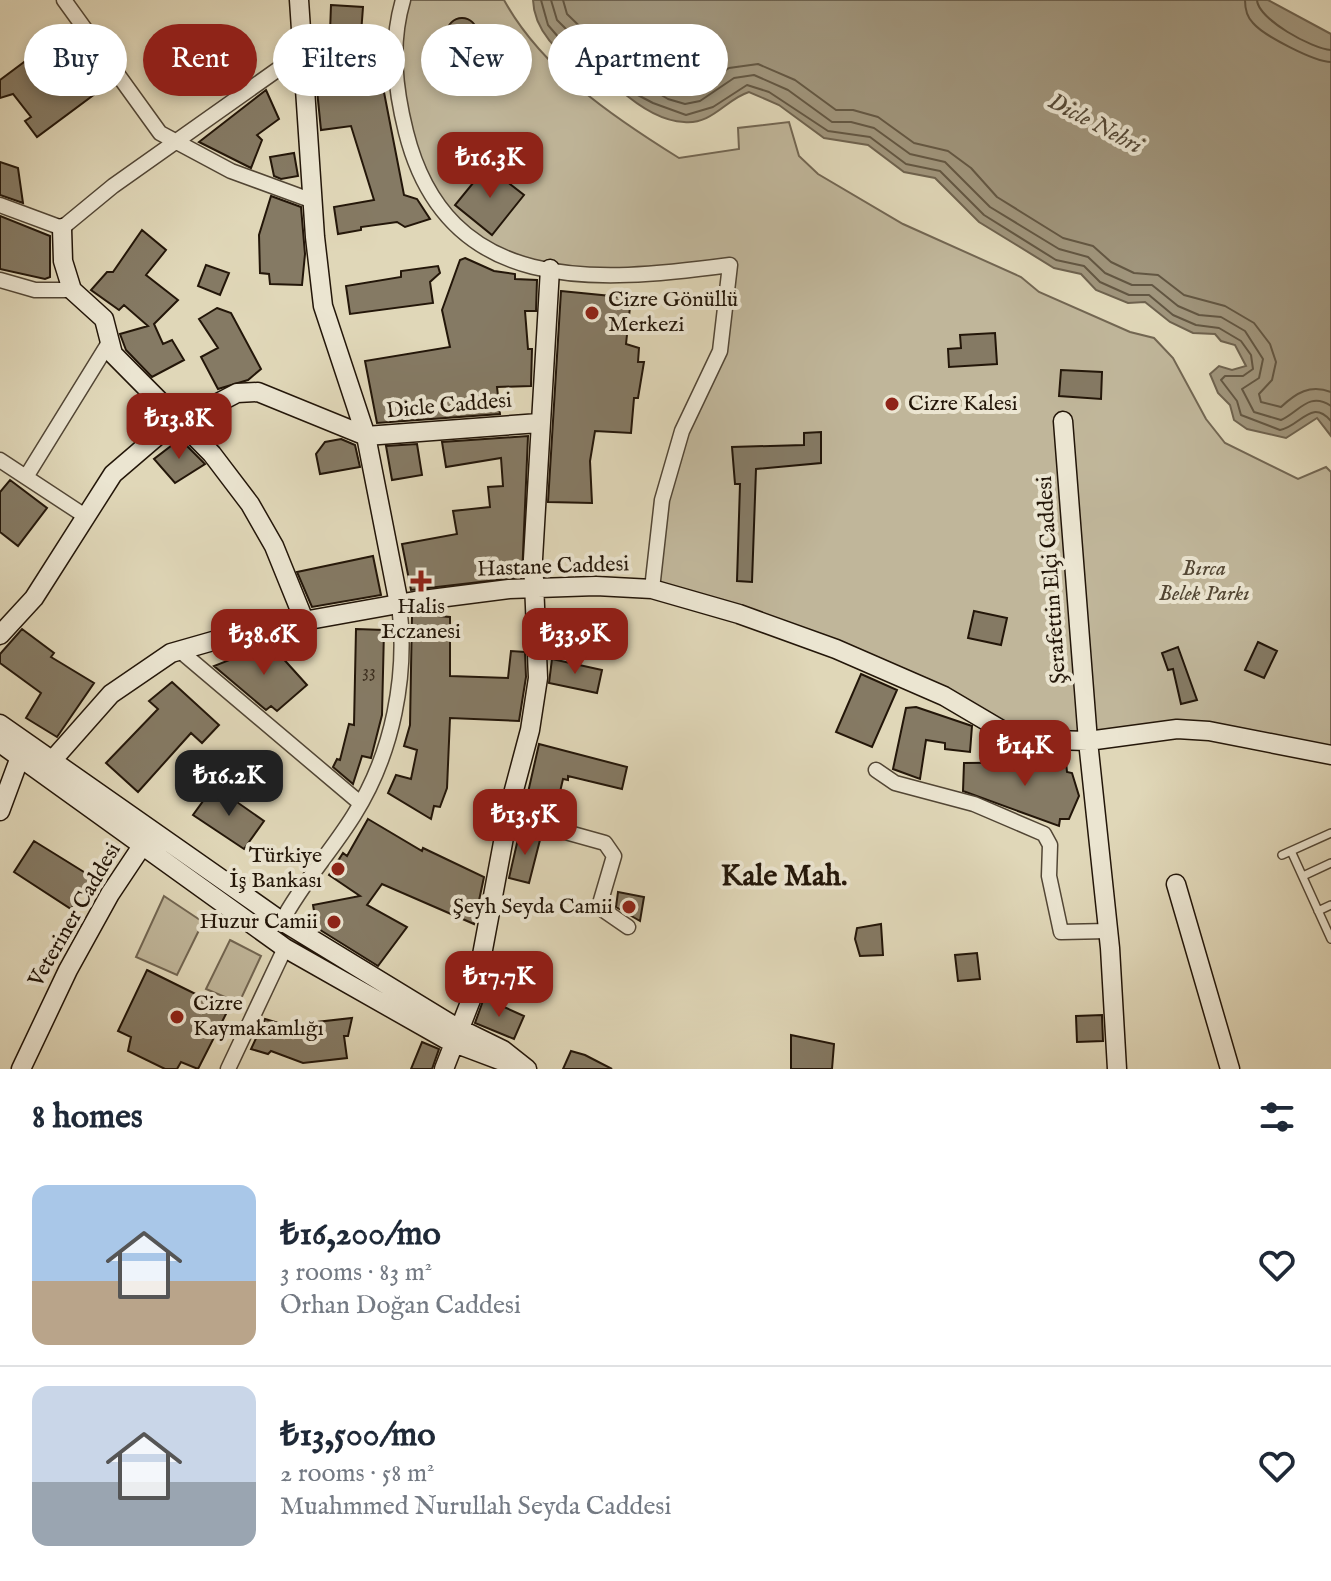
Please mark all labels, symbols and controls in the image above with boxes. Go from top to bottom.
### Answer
chip: Buy [24,24,127,96]
chip: Rent [143,24,257,96]
chip: Filters [273,24,405,96]
chip: New [421,24,532,96]
chip: Apartment [548,24,728,96]
water label: Dicle Nehri [1043,86,1149,163]
pin: ₺16.3K [425,132,555,200]
text: ₺16.3K [455,141,525,174]
place label: Cizre Gönüllü Merkezi [608,286,738,339]
marker: Cizre Gönüllü Merkezi [583,304,601,322]
street label: Dicle Caddesi [385,387,513,425]
place label: Cizre Kalesi [908,390,1018,418]
pin: ₺13.8K [114,393,244,461]
marker: Cizre Kalesi [883,395,901,413]
text: ₺13.8K [145,402,213,435]
street label: Şerafettin Elçi Caddesi [1031,475,1073,685]
street label: Hastane Caddesi [476,550,630,584]
park label: Bırca Belek Parkı [1158,555,1250,608]
marker: Halis Eczanesi [412,572,430,590]
place label: Halis Eczanesi [381,593,461,646]
pin: ₺33.9K [510,608,640,676]
pin: ₺38.6K [199,609,329,677]
text: ₺33.9K [540,617,610,650]
text: ₺38.6K [229,618,299,651]
house number: 33 [362,661,376,684]
pin: ₺14K [978,720,1072,788]
text: ₺14K [997,729,1053,762]
pin: ₺16.2K [164,750,294,818]
text: ₺16.2K [193,759,265,792]
pin: ₺13.5K [460,789,590,857]
text: ₺13.5K [491,798,559,831]
street label: Veteriner Caddesi [22,838,128,993]
place label: Türkiye İş Bankası [229,842,322,895]
district label: Kale Mah. [721,858,847,896]
marker: Türkiye İş Bankası [329,860,347,878]
place label: Şeyh Seyda Camii [453,893,613,921]
marker: Şeyh Seyda Camii [620,898,638,916]
place label: Huzur Camii [200,908,318,936]
marker: Huzur Camii [325,913,343,931]
pin: ₺17.7K [434,951,564,1019]
text: ₺17.7K [463,960,535,993]
place label: Cizre Kaymakamlığı [193,990,324,1043]
marker: Cizre Kaymakamlığı [168,1008,186,1026]
icon: filters [1255,1095,1299,1139]
text: 8 homes [32,1096,143,1139]
text: ₺16,200/mo [280,1213,441,1256]
icon: home [96,1217,192,1313]
icon: heart [1255,1243,1299,1287]
text: 3 rooms · 83 m² [280,1256,432,1289]
text: Orhan Doğan Caddesi [280,1289,521,1322]
text: ₺13,500/mo [280,1414,436,1457]
icon: home [96,1418,192,1514]
icon: heart [1255,1444,1299,1488]
text: 2 rooms · 58 m² [280,1457,434,1490]
text: Muahmmed Nurullah Seyda Caddesi [280,1490,671,1523]

